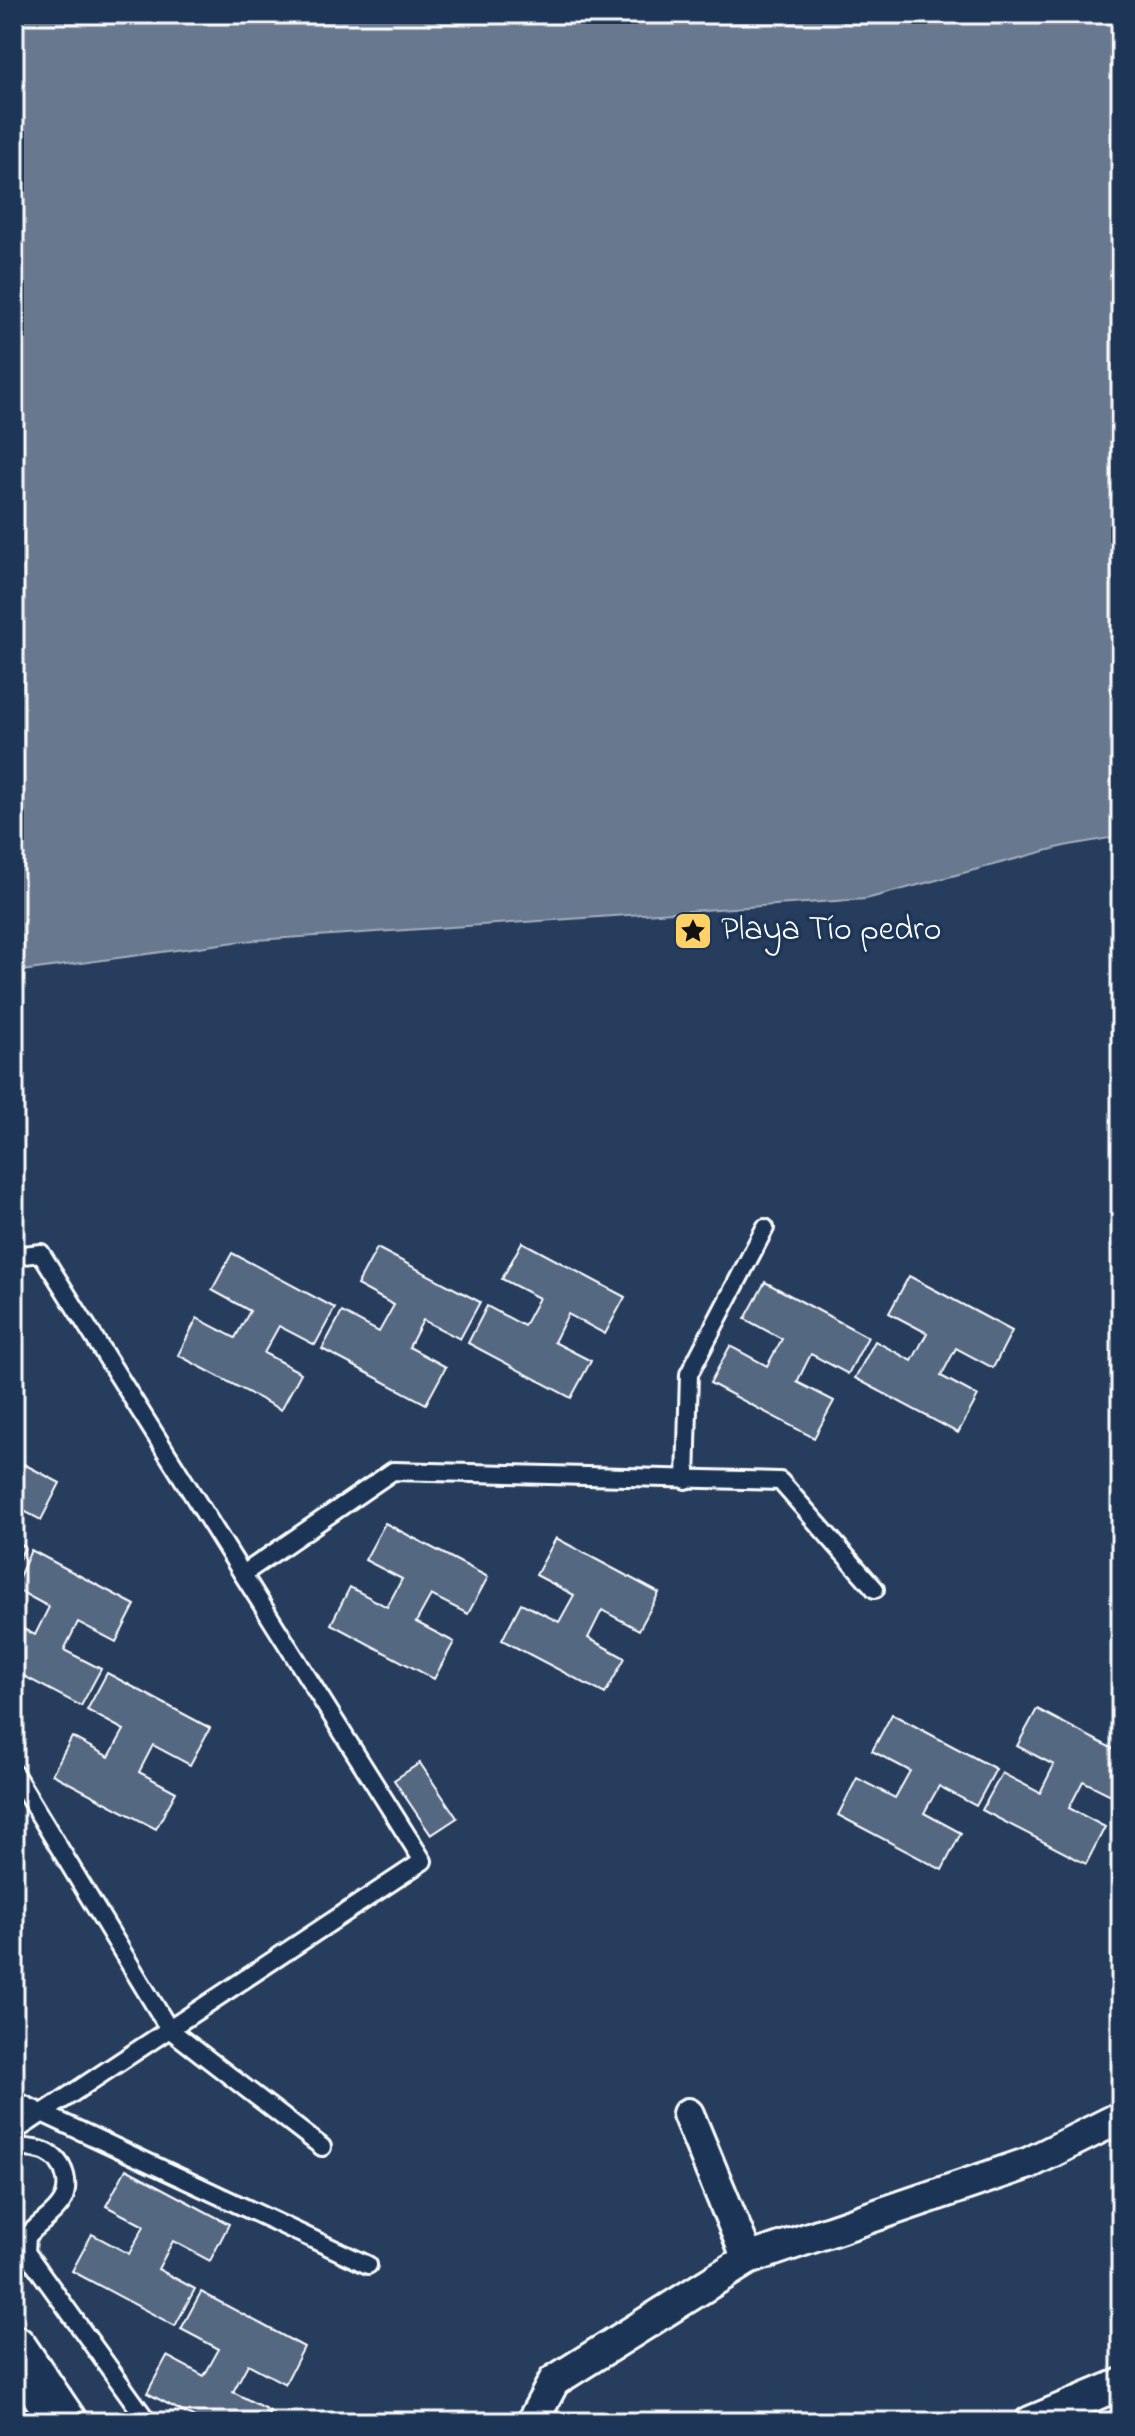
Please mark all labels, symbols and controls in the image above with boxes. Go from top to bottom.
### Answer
place label: Playa Tío pedro [721,906,941,956]
place icon: Playa Tío pedro [672,910,714,952]

